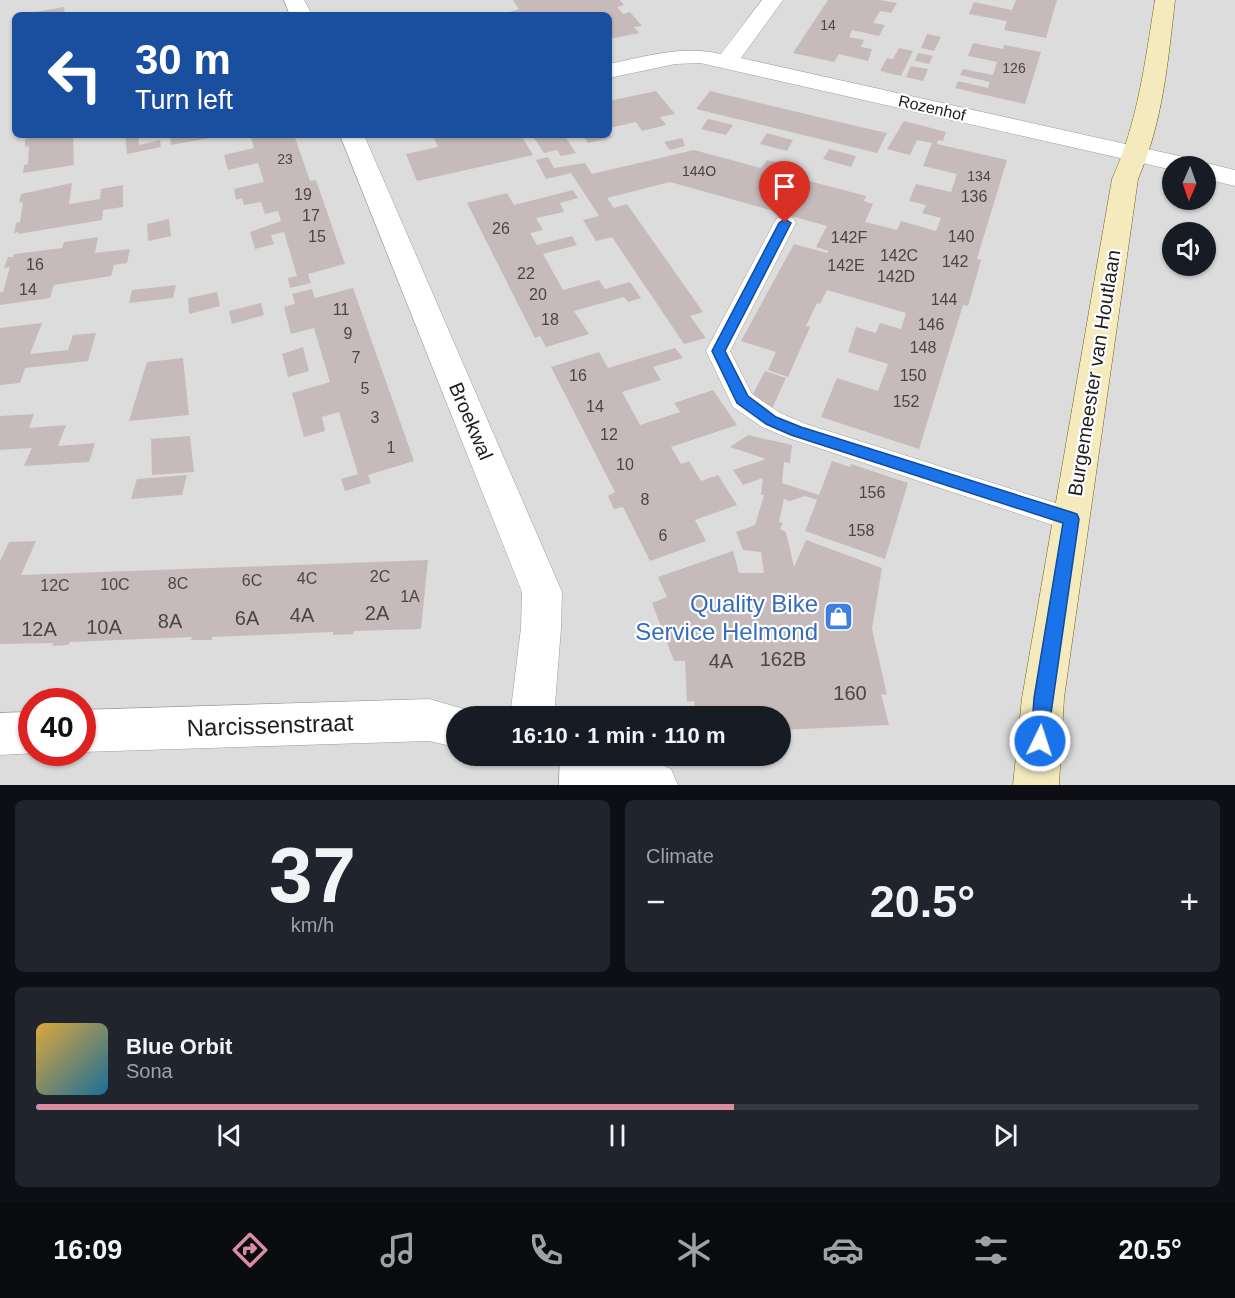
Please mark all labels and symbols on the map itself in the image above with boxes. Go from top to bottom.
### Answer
house number: 14 [820,17,836,33]
house number: 126 [1002,60,1026,76]
street label: Rozenhof [897,92,968,124]
house number: 23 [277,151,293,167]
north arrow [1162,156,1216,210]
pin [759,161,810,223]
house number: 144O [682,163,716,179]
house number: 134 [967,168,991,184]
house number: 19 [294,186,312,203]
house number: 136 [961,188,987,205]
house number: 17 [302,207,320,224]
house number: 26 [492,220,510,237]
house number: 15 [308,228,326,245]
house number: 140 [948,228,974,245]
house number: 142F [831,229,867,246]
house number: 142C [880,247,918,264]
street label: Burgemeester van Houtlaan [1064,248,1124,498]
house number: 142 [942,253,968,270]
house number: 16 [26,256,44,273]
house number: 142E [827,257,865,274]
house number: 22 [517,265,535,282]
house number: 142D [877,268,915,285]
house number: 14 [19,281,37,298]
house number: 20 [529,286,547,303]
house number: 144 [931,291,957,308]
house number: 11 [333,301,349,318]
house number: 18 [541,311,559,328]
house number: 146 [918,316,944,333]
house number: 9 [344,325,353,342]
house number: 148 [910,339,936,356]
house number: 7 [352,349,361,366]
house number: 16 [569,367,587,384]
house number: 150 [900,367,926,384]
street label: Broekwal [445,379,497,463]
house number: 5 [361,380,370,397]
house number: 152 [893,393,919,410]
house number: 14 [586,398,604,415]
house number: 3 [371,409,380,426]
house number: 12 [600,426,618,443]
house number: 1 [387,439,396,456]
house number: 10 [616,456,634,473]
house number: 156 [859,484,885,501]
house number: 8 [641,491,650,508]
house number: 158 [848,522,874,539]
house number: 6 [659,527,668,544]
house number: 2C [370,568,390,585]
house number: 4C [297,570,317,587]
house number: 6C [242,572,262,589]
house number: 8C [168,575,188,592]
house number: 10C [100,576,130,593]
house number: 12C [40,577,70,594]
house number: 1A [400,588,420,605]
place label: Quality Bike Service Helmond [635,590,818,645]
shop icon: Quality Bike Service Helmond [823,601,855,633]
house number: 2A [365,602,390,624]
house number: 4A [290,604,315,626]
house number: 6A [235,607,260,629]
house number: 8A [158,610,183,632]
house number: 10A [86,616,122,638]
house number: 12A [21,618,57,640]
house number: 162B [760,648,806,670]
house number: 4A [709,650,734,672]
house number: 160 [833,682,867,704]
speed limit sign: 40 [18,688,96,766]
street label: Narcissenstraat [186,709,354,741]
position arrow [1008,709,1072,773]

